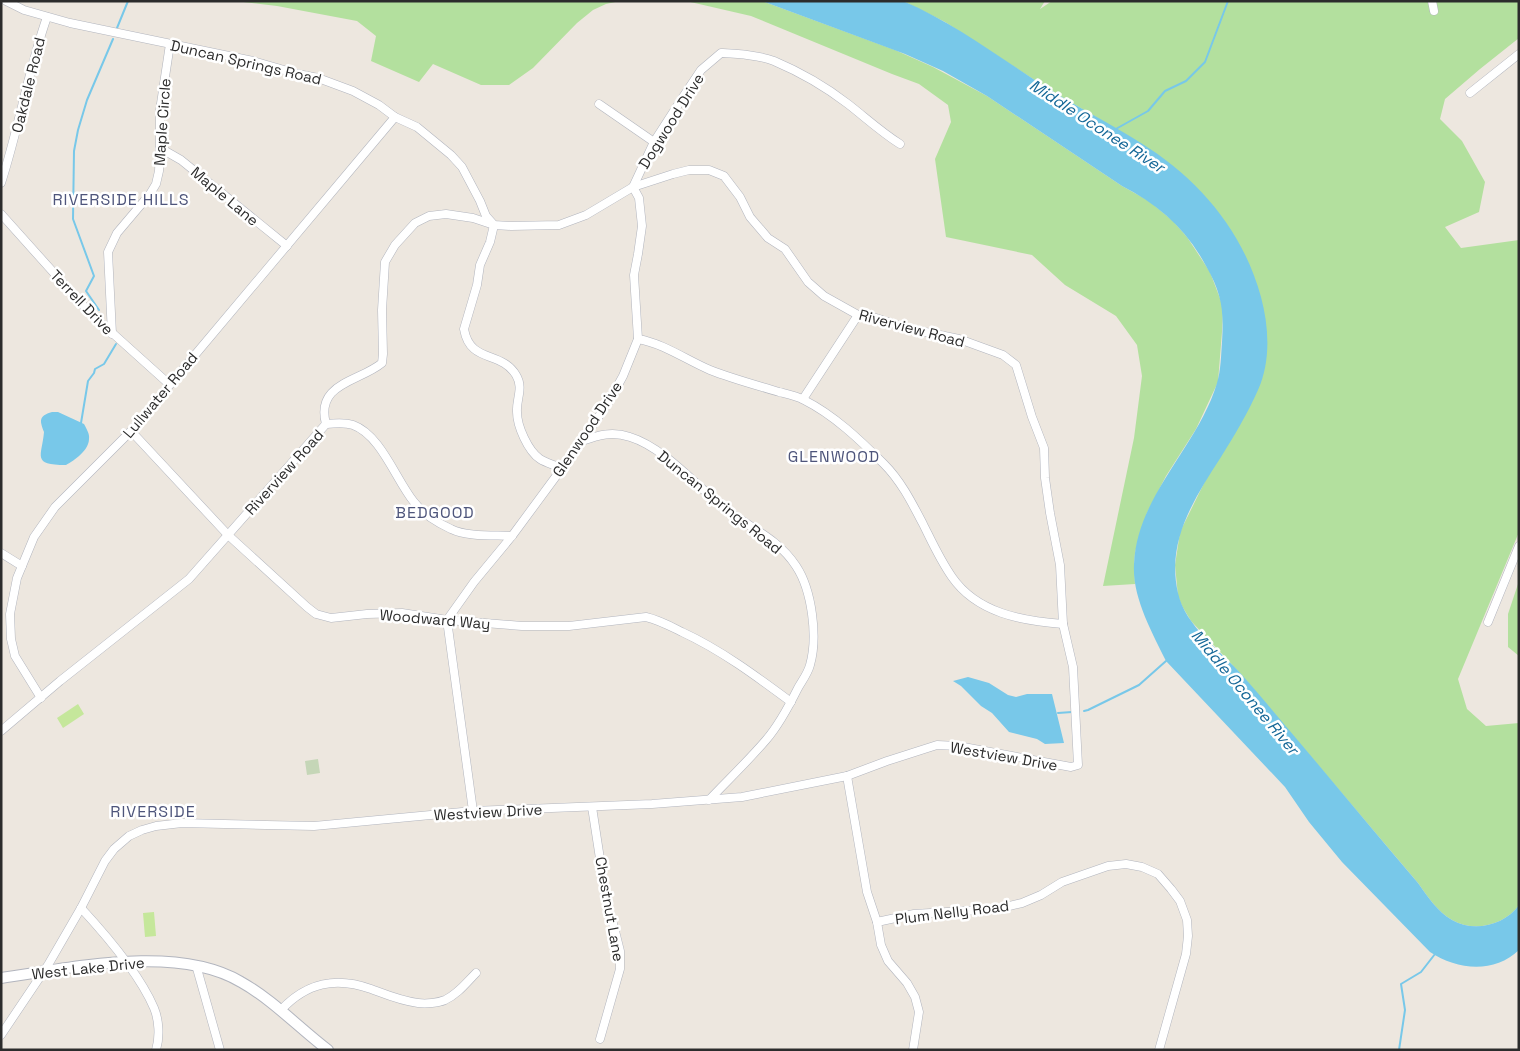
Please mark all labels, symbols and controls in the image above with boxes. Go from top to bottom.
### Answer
street label: Oakdale Road [7,35,49,135]
street label: Duncan Springs Road [169,35,323,89]
street label: Dogwood Drive [634,70,708,172]
water label: Middle Oconee River [1026,75,1170,179]
street label: Maple Circle [149,77,175,167]
street label: Maple Lane [187,162,263,230]
district label: RIVERSIDE HILLS [52,189,190,210]
street label: Terrell Drive [46,265,118,339]
street label: Riverview Road [857,305,967,351]
street label: Lullwater Road [118,348,202,442]
street label: Glenwood Drive [548,377,626,481]
street label: Riverview Road [241,425,327,519]
street label: Duncan Springs Road [654,446,786,558]
district label: GLENWOOD [788,446,880,467]
district label: BEDGOOD [395,502,475,523]
street label: Woodward Way [379,605,491,633]
water label: Middle Oconee River [1187,625,1305,760]
street label: Westview Drive [949,737,1059,775]
street label: Westview Drive [433,800,543,824]
district label: RIVERSIDE [110,801,196,822]
street label: Chestnut Lane [591,855,629,963]
street label: Plum Nelly Road [894,896,1010,928]
street label: West Lake Drive [31,953,146,983]

